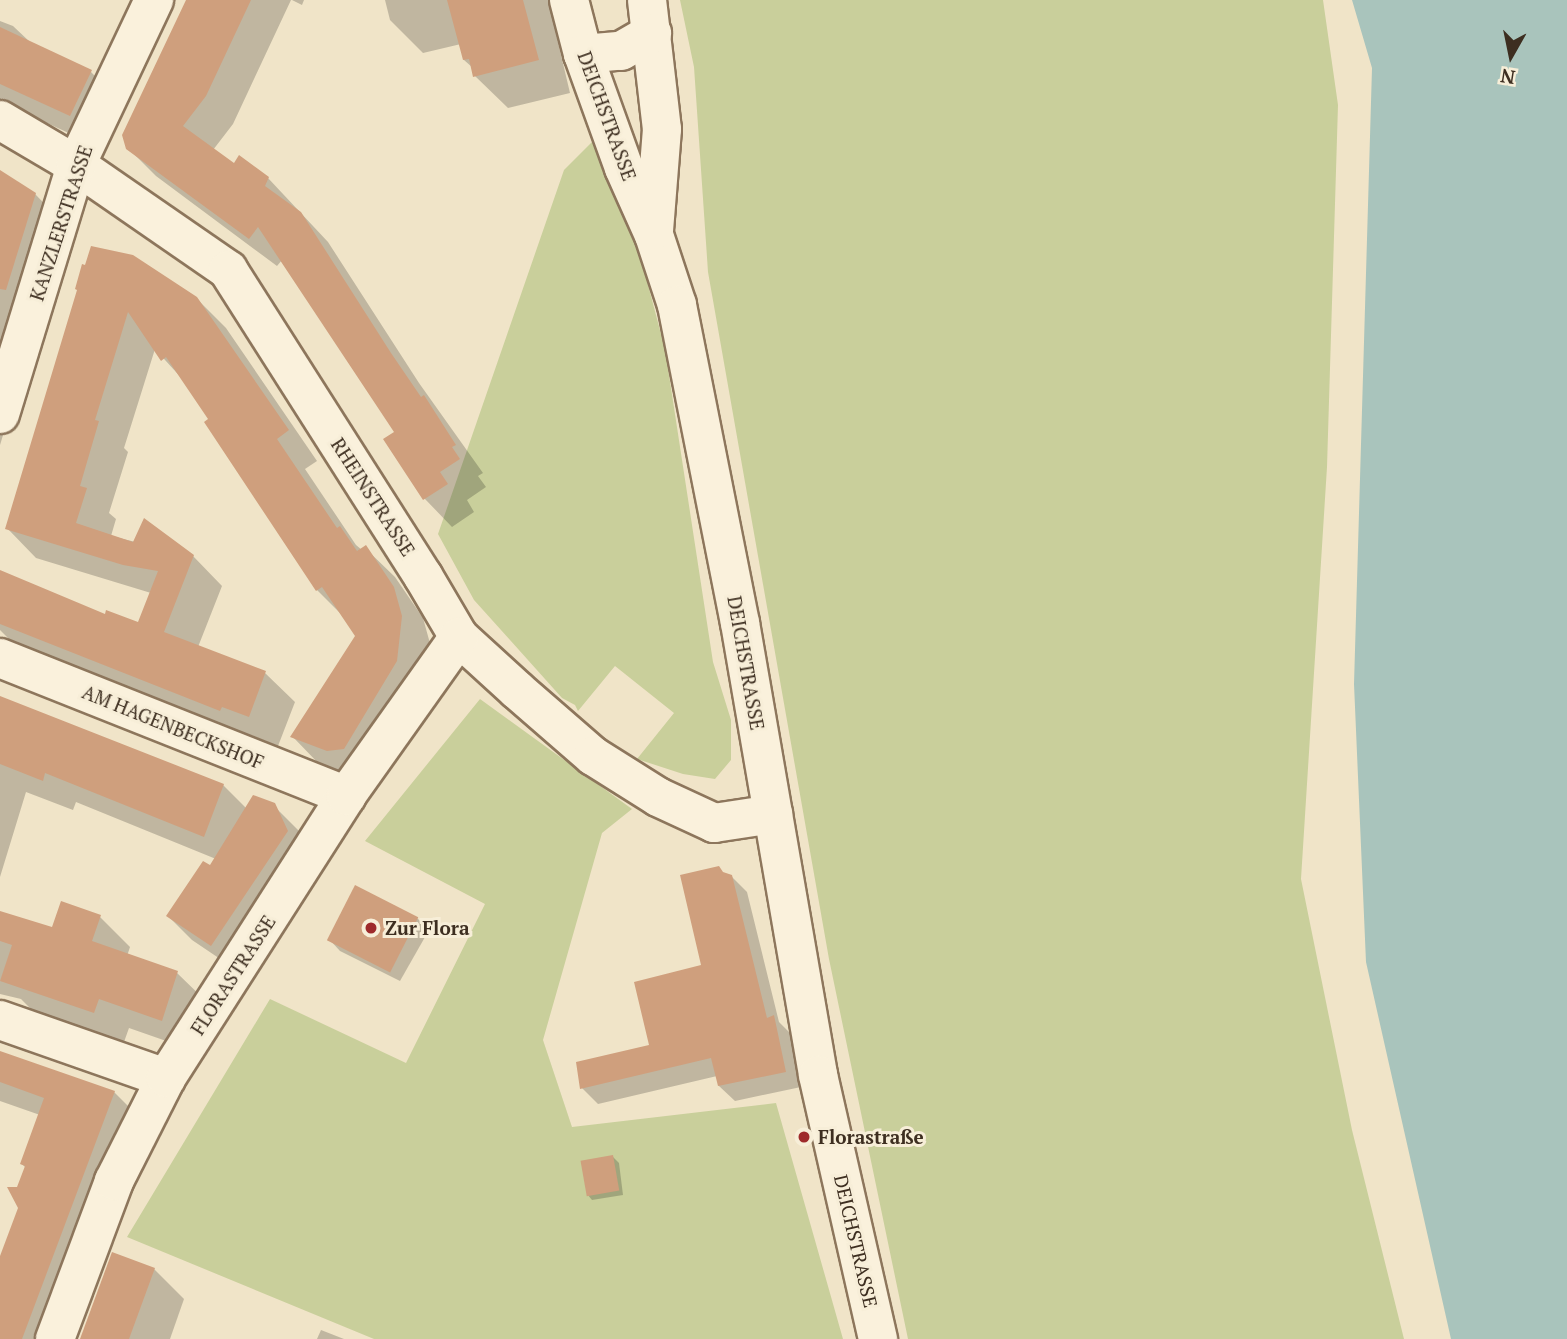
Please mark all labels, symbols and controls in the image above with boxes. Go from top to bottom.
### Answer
north arrow [1476,21,1546,91]
street label: DEICHSTRASSE [573,48,641,184]
text: N [1499,64,1517,91]
street label: KANZLERSTRASSE [25,142,97,304]
street label: RHEINSTRASSE [326,434,420,560]
street label: DEICHSTRASSE [723,594,769,732]
street label: AM HAGENBECKSHOF [79,680,267,774]
street label: FLORASTRASSE [186,911,280,1039]
place label: Zur Flora [385,917,469,939]
marker: Zur Flora [363,920,379,936]
place label: Florastraße [818,1126,924,1148]
marker: Florastraße [796,1129,812,1145]
street label: DEICHSTRASSE [830,1172,882,1310]

